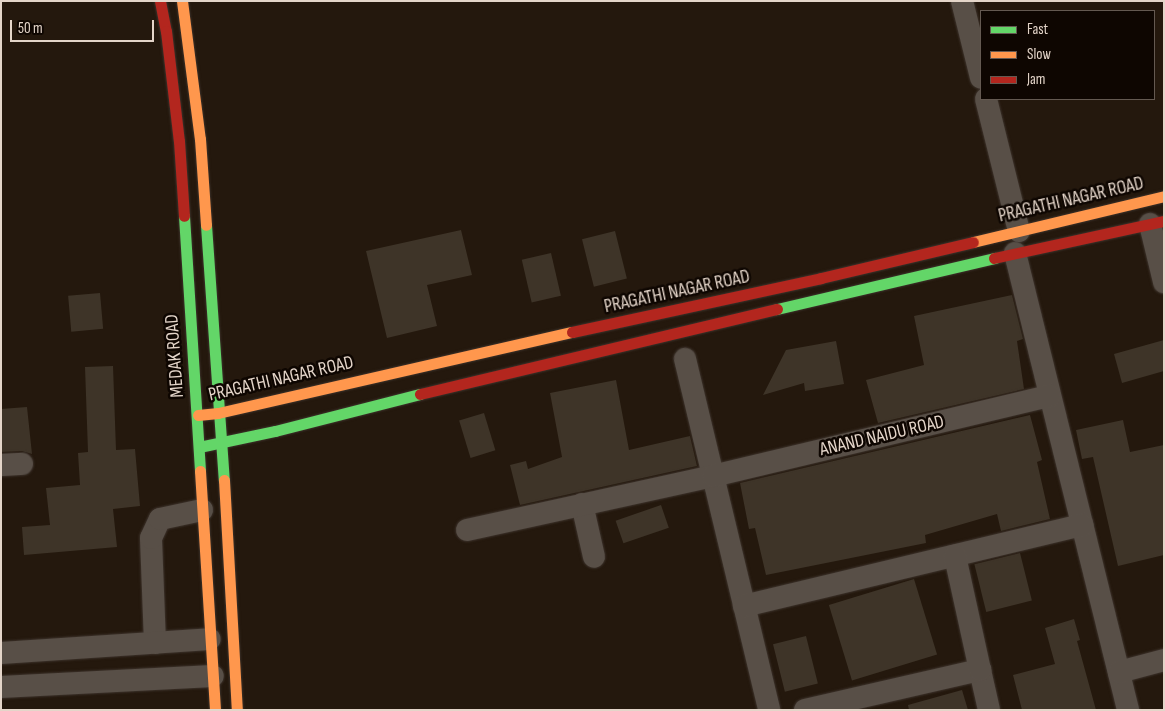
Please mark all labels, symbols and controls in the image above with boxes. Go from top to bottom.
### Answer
scale bar [12,10,156,42]
legend [980,10,1155,100]
text: 50 m [18,19,43,38]
text: Fast [1027,20,1048,39]
text: Slow [1027,45,1051,64]
text: Jam [1027,70,1045,89]
street label: PRAGATHI NAGAR ROAD [996,172,1146,228]
street label: PRAGATHI NAGAR ROAD [602,265,752,319]
street label: MEDAK ROAD [161,314,189,398]
street label: PRAGATHI NAGAR ROAD [206,351,356,407]
street label: ANAND NAIDU ROAD [818,411,946,461]

